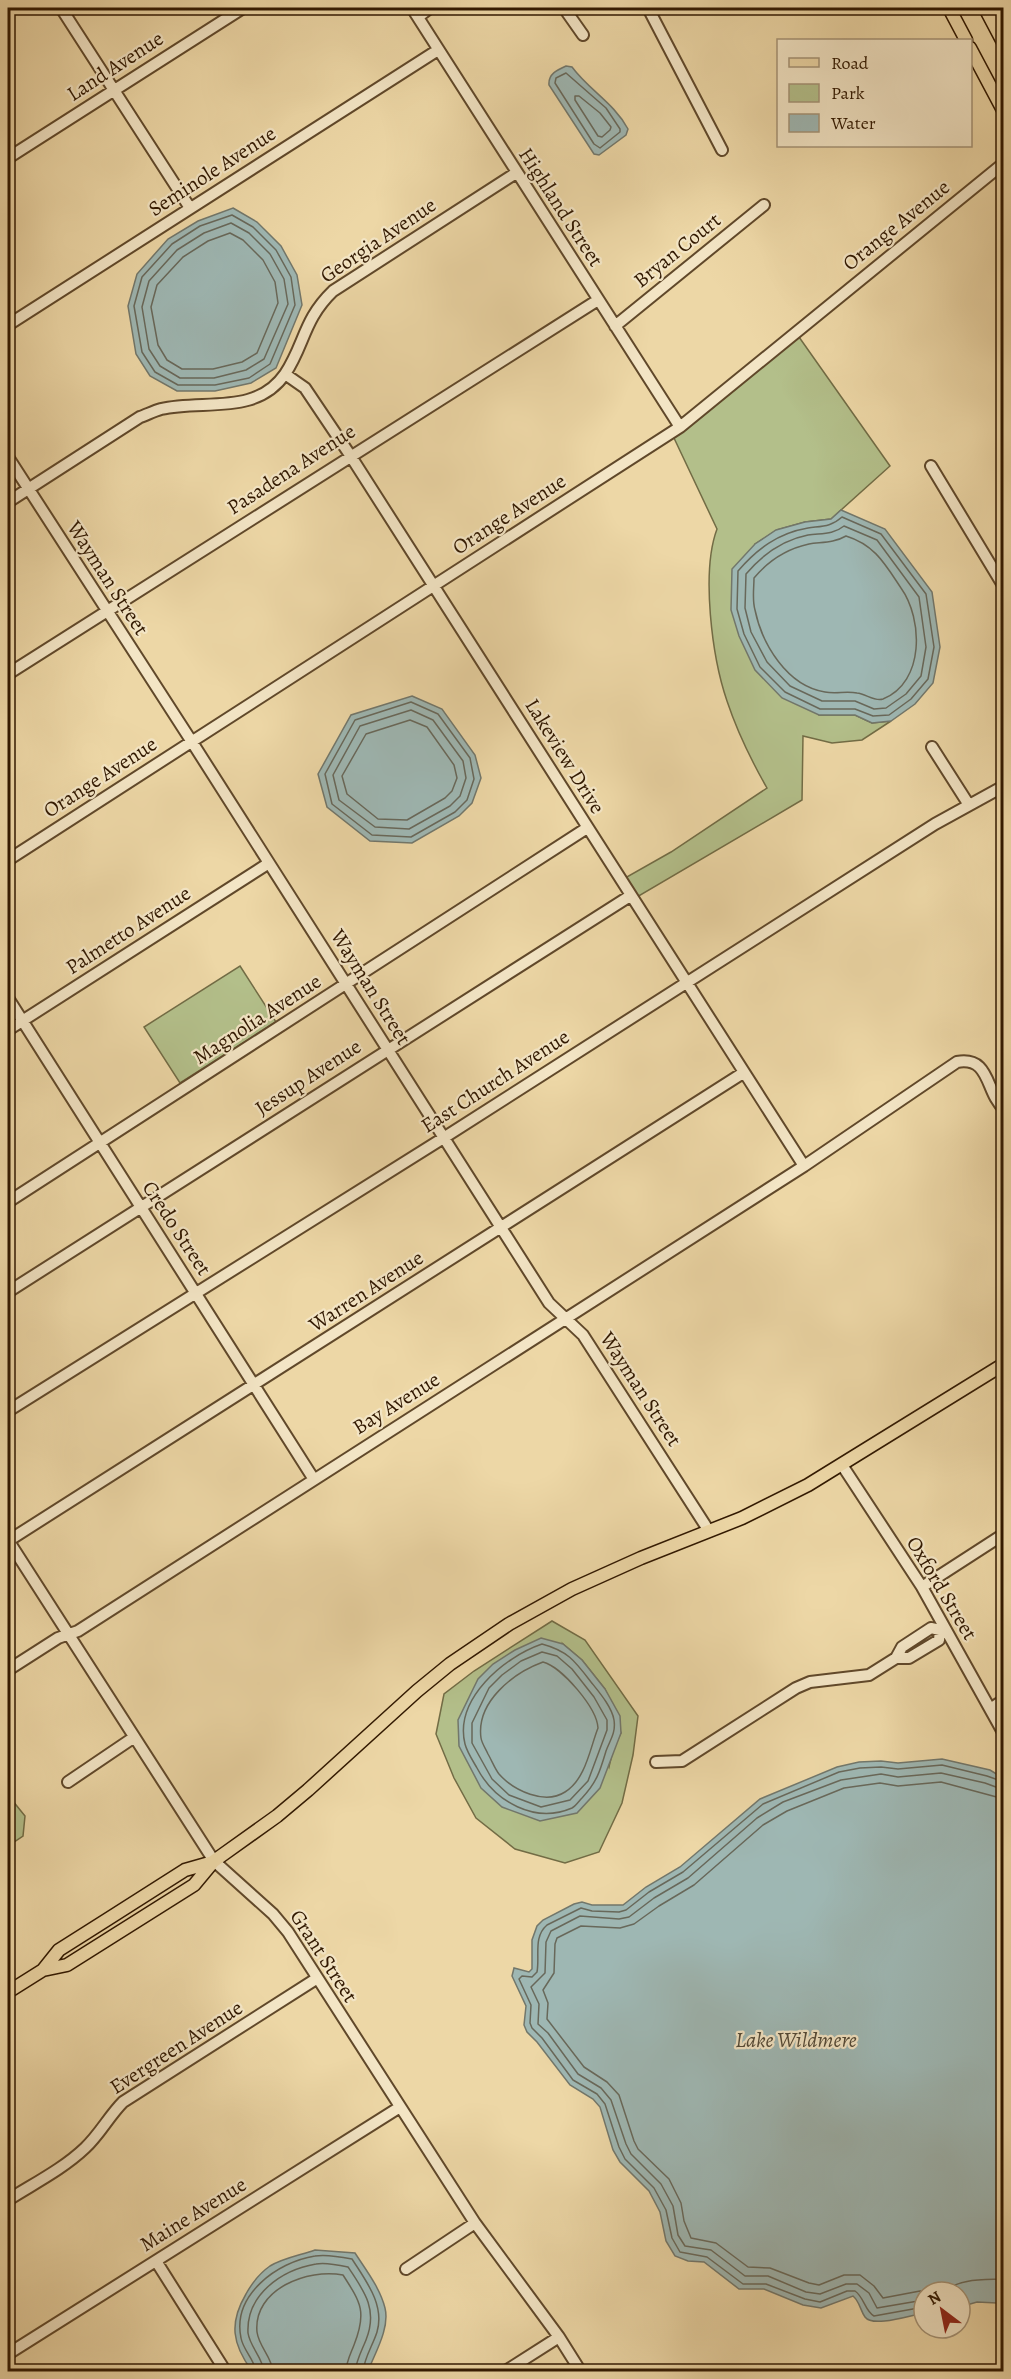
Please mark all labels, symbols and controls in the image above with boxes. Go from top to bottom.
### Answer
street label: Land Avenue [61,24,169,108]
legend [777,39,972,147]
text: Road [831,51,869,75]
text: Park [831,81,865,105]
text: Water [830,111,876,135]
street label: Seminole Avenue [143,119,281,223]
street label: Highland Street [512,142,610,272]
street label: Orange Avenue [837,173,955,277]
street label: Georgia Avenue [314,191,442,289]
street label: Bryan Court [628,206,727,294]
street label: Pasadena Avenue [221,417,361,521]
street label: Orange Avenue [447,467,571,561]
street label: Wayman Street [60,515,156,641]
street label: Lakeview Drive [519,693,611,819]
street label: Orange Avenue [38,730,162,824]
street label: Palmetto Avenue [60,879,196,981]
street label: Wayman Street [324,923,418,1050]
street label: Magnolia Avenue [188,967,326,1071]
street label: East Church Avenue [415,1023,575,1139]
street label: Jessup Avenue [249,1032,367,1122]
street label: Credo Street [136,1175,218,1281]
street label: Warren Avenue [303,1244,429,1339]
street label: Wayman Street [593,1326,689,1452]
street label: Bay Avenue [347,1365,445,1441]
street label: Oxford Street [900,1531,984,1645]
street label: Grant Street [284,1904,364,2008]
street label: Evergreen Avenue [104,1993,248,2101]
water label: Lake Wildmere [735,2025,857,2055]
street label: Maine Avenue [134,2170,252,2258]
north arrow [912,2280,972,2340]
text: N [924,2286,946,2311]

